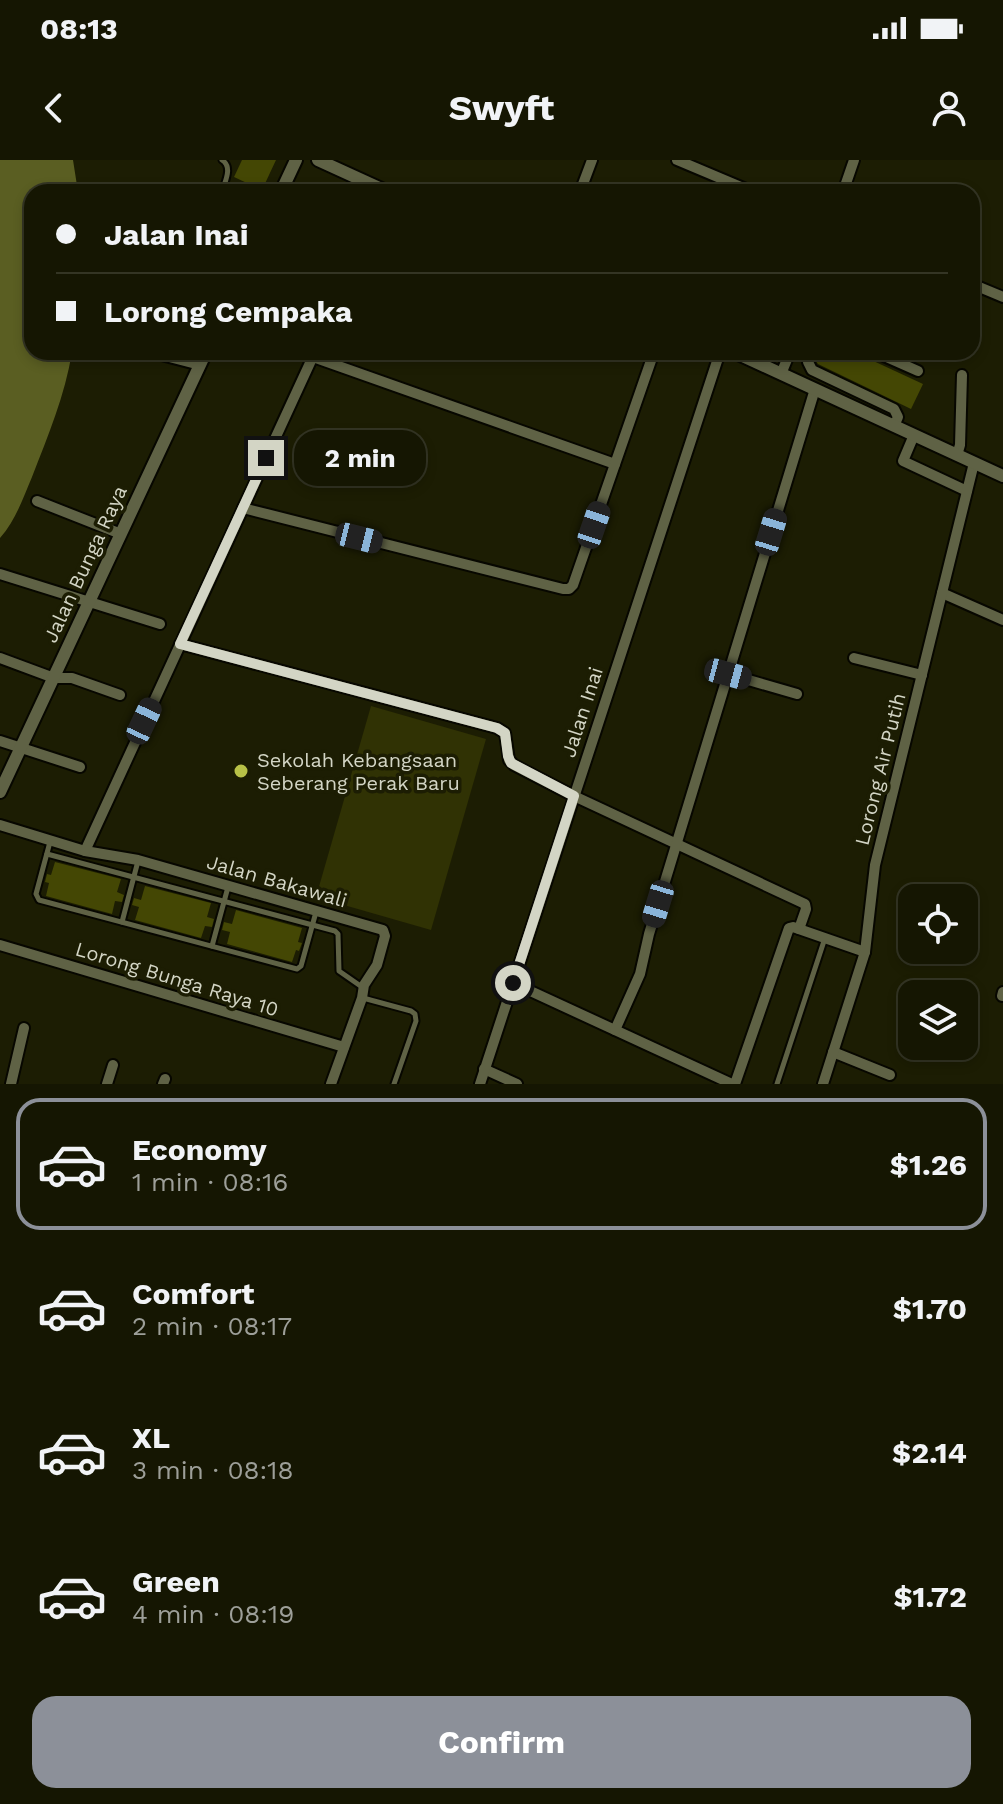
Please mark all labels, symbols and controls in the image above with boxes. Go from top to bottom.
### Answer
text: 08:13 [40,11,118,46]
icon: back [32,86,76,130]
icon: person [927,86,971,130]
text: Swyft [449,87,554,129]
text: Jalan Inai [104,217,248,252]
text: Lorong Cempaka [104,294,352,329]
callout: 2 min [294,430,426,486]
route end [248,440,284,476]
text: 2 min [324,443,396,473]
street label: Jalan Bunga Raya [38,482,132,646]
car [575,498,613,552]
car [753,506,789,558]
car [333,521,385,555]
car [702,656,754,692]
street label: Jalan Inai [556,664,608,760]
street label: Lorong Air Putih [849,690,911,848]
car [123,694,165,748]
place label: Sekolah Kebangsaan Seberang Perak Baru [257,748,460,795]
marker: Sekolah Kebangsaan Seberang Perak Baru [232,762,250,780]
street label: Jalan Bakawali [204,850,350,912]
car [640,878,676,930]
map controls [898,884,978,1060]
button: locate [898,884,978,964]
street label: Lorong Bunga Raya 10 [73,937,281,1021]
route start [495,965,531,1001]
button: layers [898,980,978,1060]
icon: car [36,1128,108,1200]
text: Economy [132,1132,267,1167]
text: $1.26 [890,1147,967,1182]
text: 1 min · 08:16 [132,1167,288,1197]
icon: car [36,1272,108,1344]
text: Comfort [132,1276,254,1311]
text: $1.70 [893,1291,967,1326]
text: 2 min · 08:17 [132,1311,292,1341]
icon: car [36,1416,108,1488]
text: XL [132,1420,170,1455]
text: $2.14 [892,1435,967,1470]
text: 3 min · 08:18 [132,1455,293,1485]
icon: car [36,1560,108,1632]
text: Green [132,1564,220,1599]
text: $1.72 [893,1579,967,1614]
text: 4 min · 08:19 [132,1599,294,1629]
button: Confirm [32,1696,971,1788]

